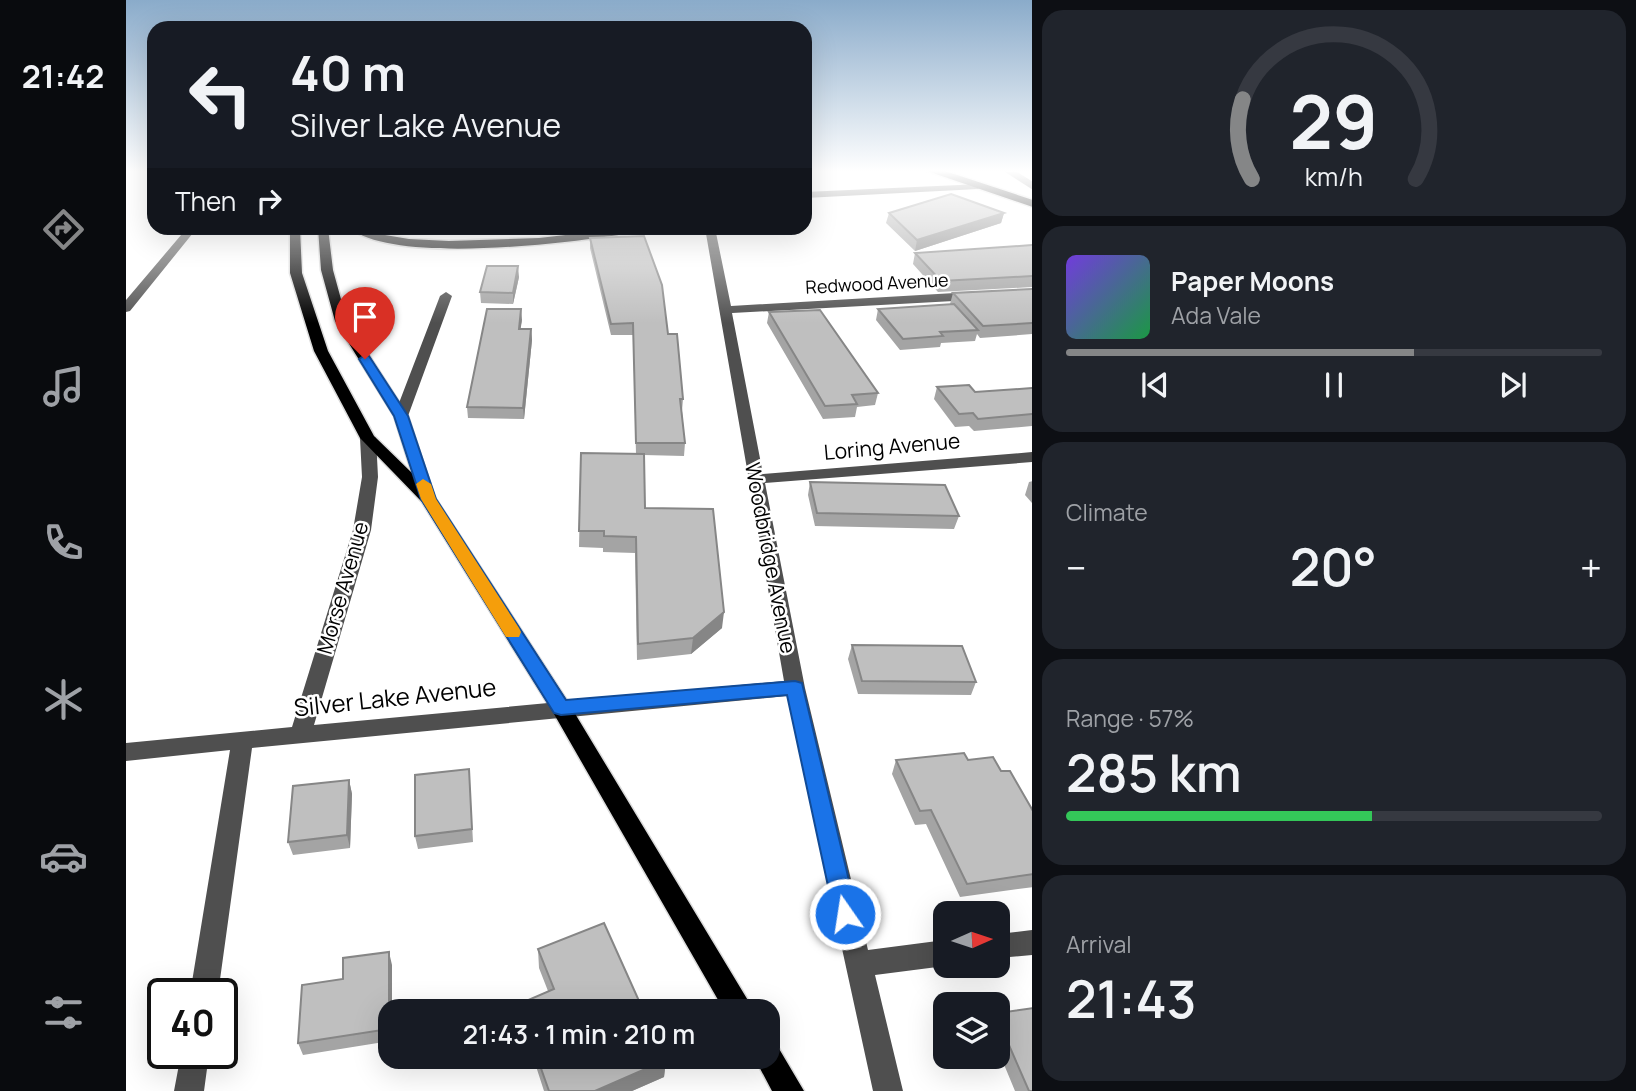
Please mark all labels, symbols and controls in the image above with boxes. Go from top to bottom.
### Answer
text: 40 m [290,39,406,106]
icon: left [175,49,266,140]
text: 21:42 [22,54,104,98]
text: 29 [1290,71,1378,171]
text: Silver Lake Avenue [290,103,561,147]
text: km/h [1305,159,1363,194]
icon: right [250,182,288,220]
text: Then [175,183,236,219]
icon: directions [39,205,88,254]
text: Paper Moons [1171,263,1334,299]
street label: Redwood Avenue [805,267,949,299]
pin [335,287,395,359]
icon: arrive [346,298,384,336]
text: Ada Vale [1171,299,1261,331]
icon: music [39,362,88,411]
icon: previous [1136,366,1174,404]
icon: pause [1315,366,1353,404]
icon: next [1494,366,1532,404]
street label: Loring Avenue [823,426,961,466]
street label: Woodbridge Avenue [739,460,803,656]
text: Climate [1066,496,1148,528]
icon: phone [39,518,88,567]
street label: Morse Avenue [310,518,374,657]
text: 20° [1290,531,1377,602]
text: − [1066,541,1087,593]
text: + [1580,541,1602,593]
street label: Silver Lake Avenue [292,669,498,724]
icon: climate [39,675,88,724]
text: Range · 57% [1066,702,1194,734]
text: 285 km [1066,737,1242,808]
icon: car [39,832,88,881]
position arrow [808,877,882,951]
north arrow [933,901,1010,978]
map controls [933,901,1010,1069]
text: Arrival [1066,928,1132,960]
text: 21:43 [1066,963,1197,1034]
speed limit sign: 40 [147,978,238,1069]
icon: filters [39,988,88,1037]
button: layers [933,992,1010,1069]
text: 21:43 · 1 min · 210 m [463,1016,695,1052]

